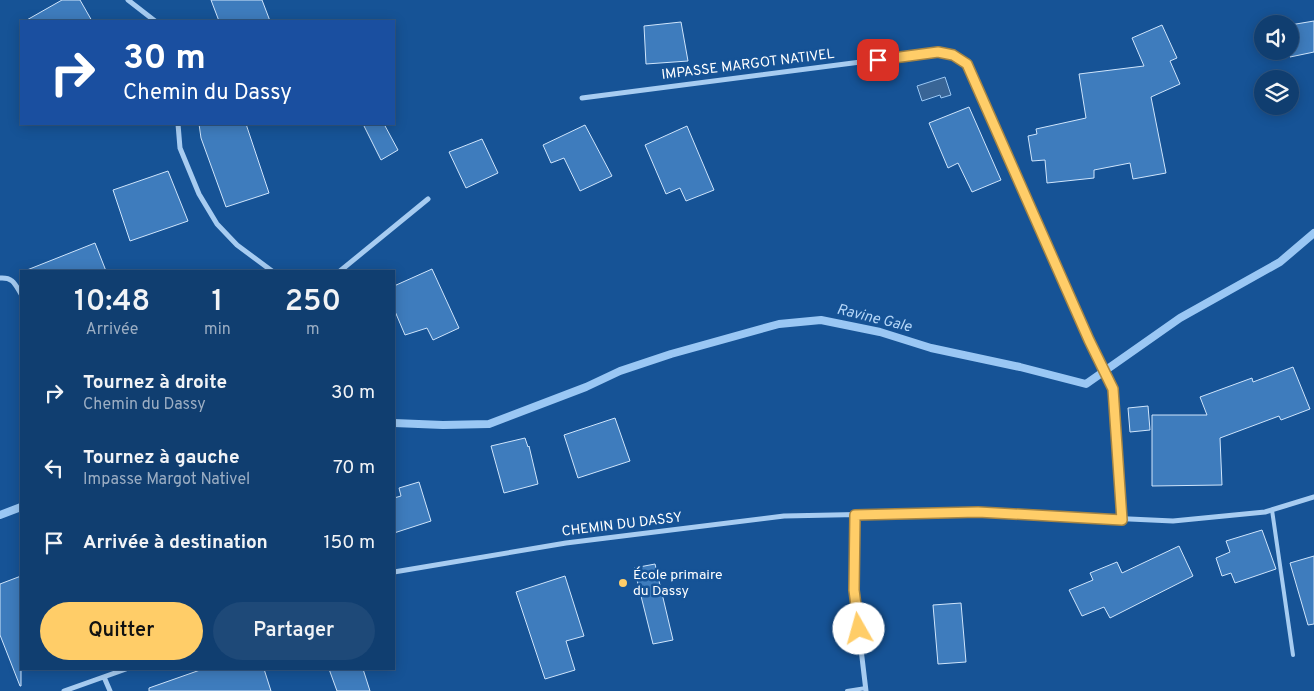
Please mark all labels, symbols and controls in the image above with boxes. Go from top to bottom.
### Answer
map controls [1254,15,1299,115]
button: sound [1254,15,1299,60]
text: 30 m [123,37,206,81]
pin [857,39,899,81]
icon: right [40,40,105,105]
street label: IMPASSE MARGOT NATIVEL [661,46,836,84]
icon: arrive [864,46,892,74]
button: layers [1254,70,1299,115]
text: Chemin du Dassy [123,80,292,107]
text: 10:48 [74,284,150,321]
text: 1 [212,284,223,321]
text: 250 [285,284,341,321]
water label: Ravine Gale [835,301,914,338]
text: Arrivée [86,320,138,340]
text: min [204,320,231,340]
text: m [306,320,320,340]
text: Tournez à droite [83,371,227,395]
icon: right [40,379,68,407]
text: 30 m [331,381,375,405]
text: Chemin du Dassy [83,395,206,415]
text: Tournez à gauche [83,446,240,470]
icon: left [40,454,68,482]
text: 70 m [333,456,375,480]
text: Impasse Margot Nativel [83,470,250,490]
street label: CHEMIN DU DASSY [561,509,683,541]
icon: arrive [40,529,68,557]
text: Arrivée à destination [83,531,268,555]
text: 150 m [323,531,375,555]
place label: École primaire du Dassy [633,566,723,600]
marker: École primaire du Dassy [617,577,629,589]
button: Quitter [40,602,203,660]
button: Partager [213,602,375,660]
position arrow [832,602,884,654]

